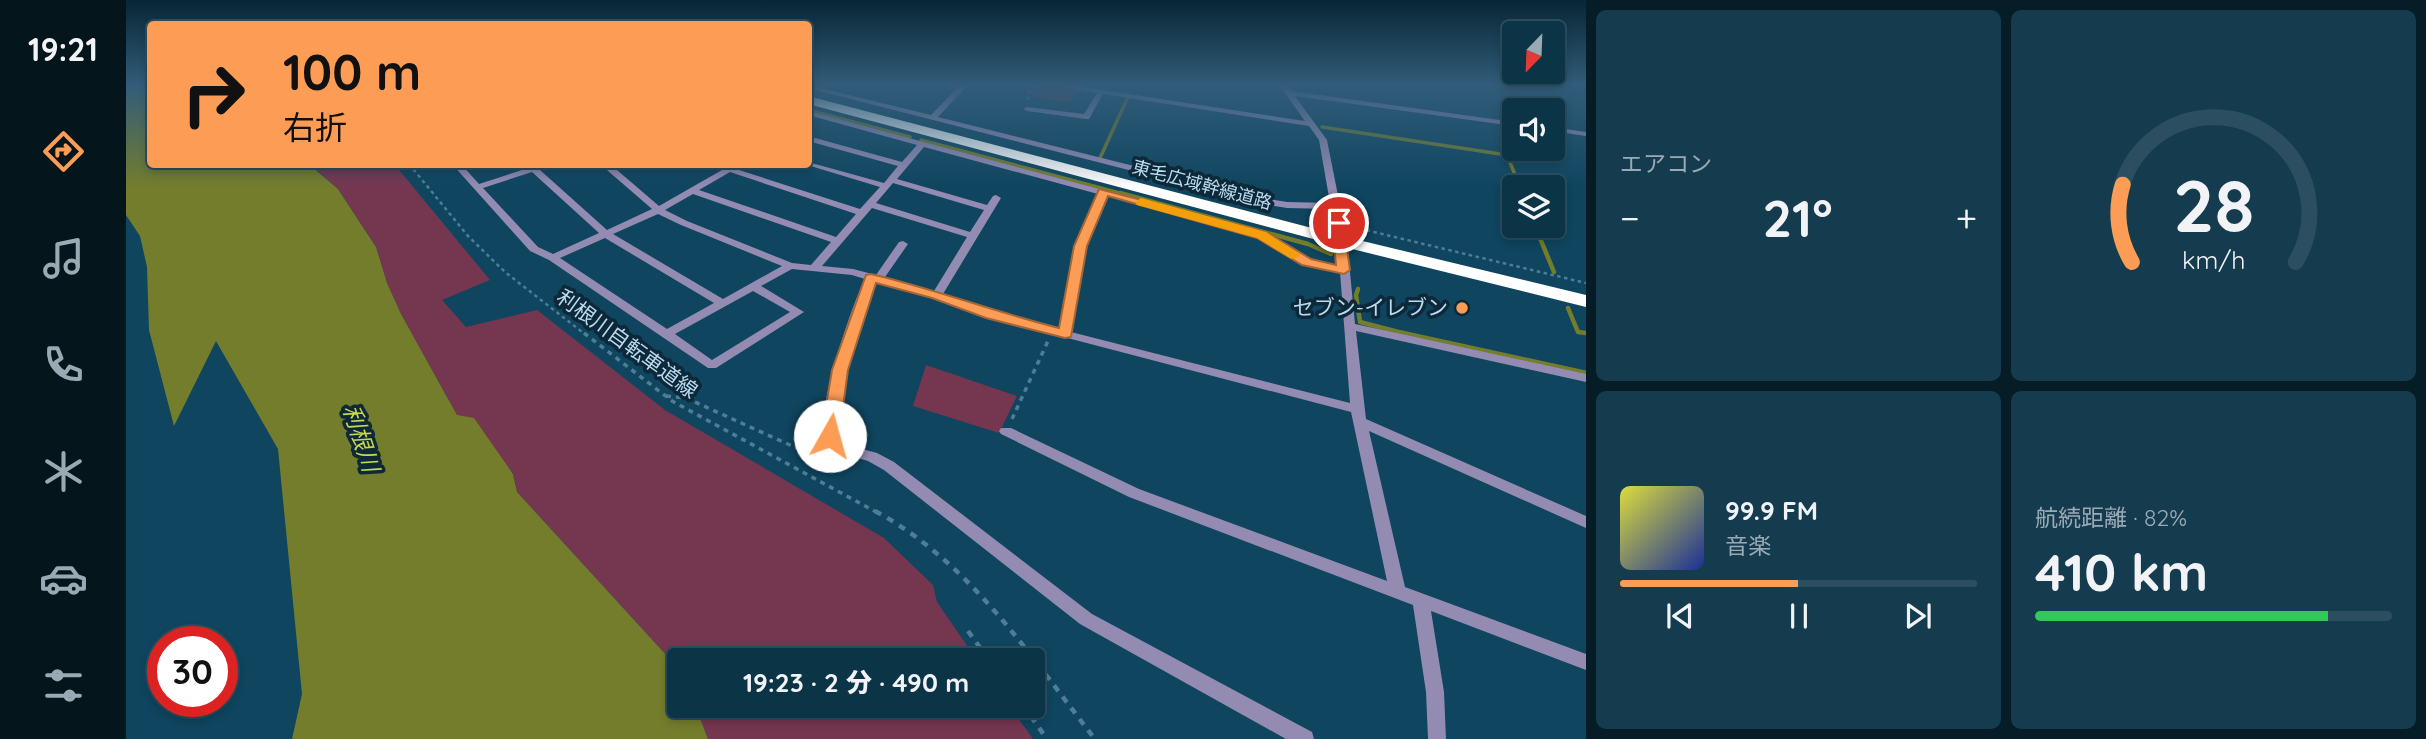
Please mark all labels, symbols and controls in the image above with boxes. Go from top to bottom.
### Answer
north arrow [1502,21,1564,84]
map controls [1502,21,1565,238]
text: 19:21 [28,29,98,69]
text: 100 m [283,41,421,102]
icon: right [168,49,259,140]
button: sound [1502,98,1565,161]
text: 右折 [283,107,347,147]
icon: directions [39,127,88,176]
text: エアコン [1620,149,1712,178]
street label: 東毛広域幹線道路 [1130,155,1275,214]
text: 28 [2173,159,2254,250]
button: layers [1502,175,1565,238]
text: 21° [1763,185,1833,250]
pin [1309,193,1369,253]
text: − [1620,194,1640,242]
text: + [1956,194,1977,242]
icon: arrive [1320,204,1358,242]
icon: music [39,234,88,283]
text: km/h [2182,243,2245,274]
street label: 利根川自転車道線 [552,283,703,403]
place label: セブン-イレブン [1293,294,1448,320]
marker: セブン-イレブン [1454,300,1470,316]
icon: phone [39,340,88,389]
position arrow [793,399,867,473]
water label: 利根川 [337,401,387,478]
icon: climate [39,447,88,496]
text: 99.9 FM [1725,494,1818,527]
text: 航続距離 · 82% [2035,503,2187,532]
text: 音楽 [1725,531,1771,560]
text: 410 km [2035,539,2208,604]
icon: car [39,554,88,603]
icon: previous [1661,597,1699,635]
icon: pause [1780,597,1818,635]
icon: next [1899,597,1937,635]
speed limit sign: 30 [147,626,238,717]
icon: filters [39,661,88,710]
text: 19:23 · 2 分 · 490 m [743,666,969,699]

